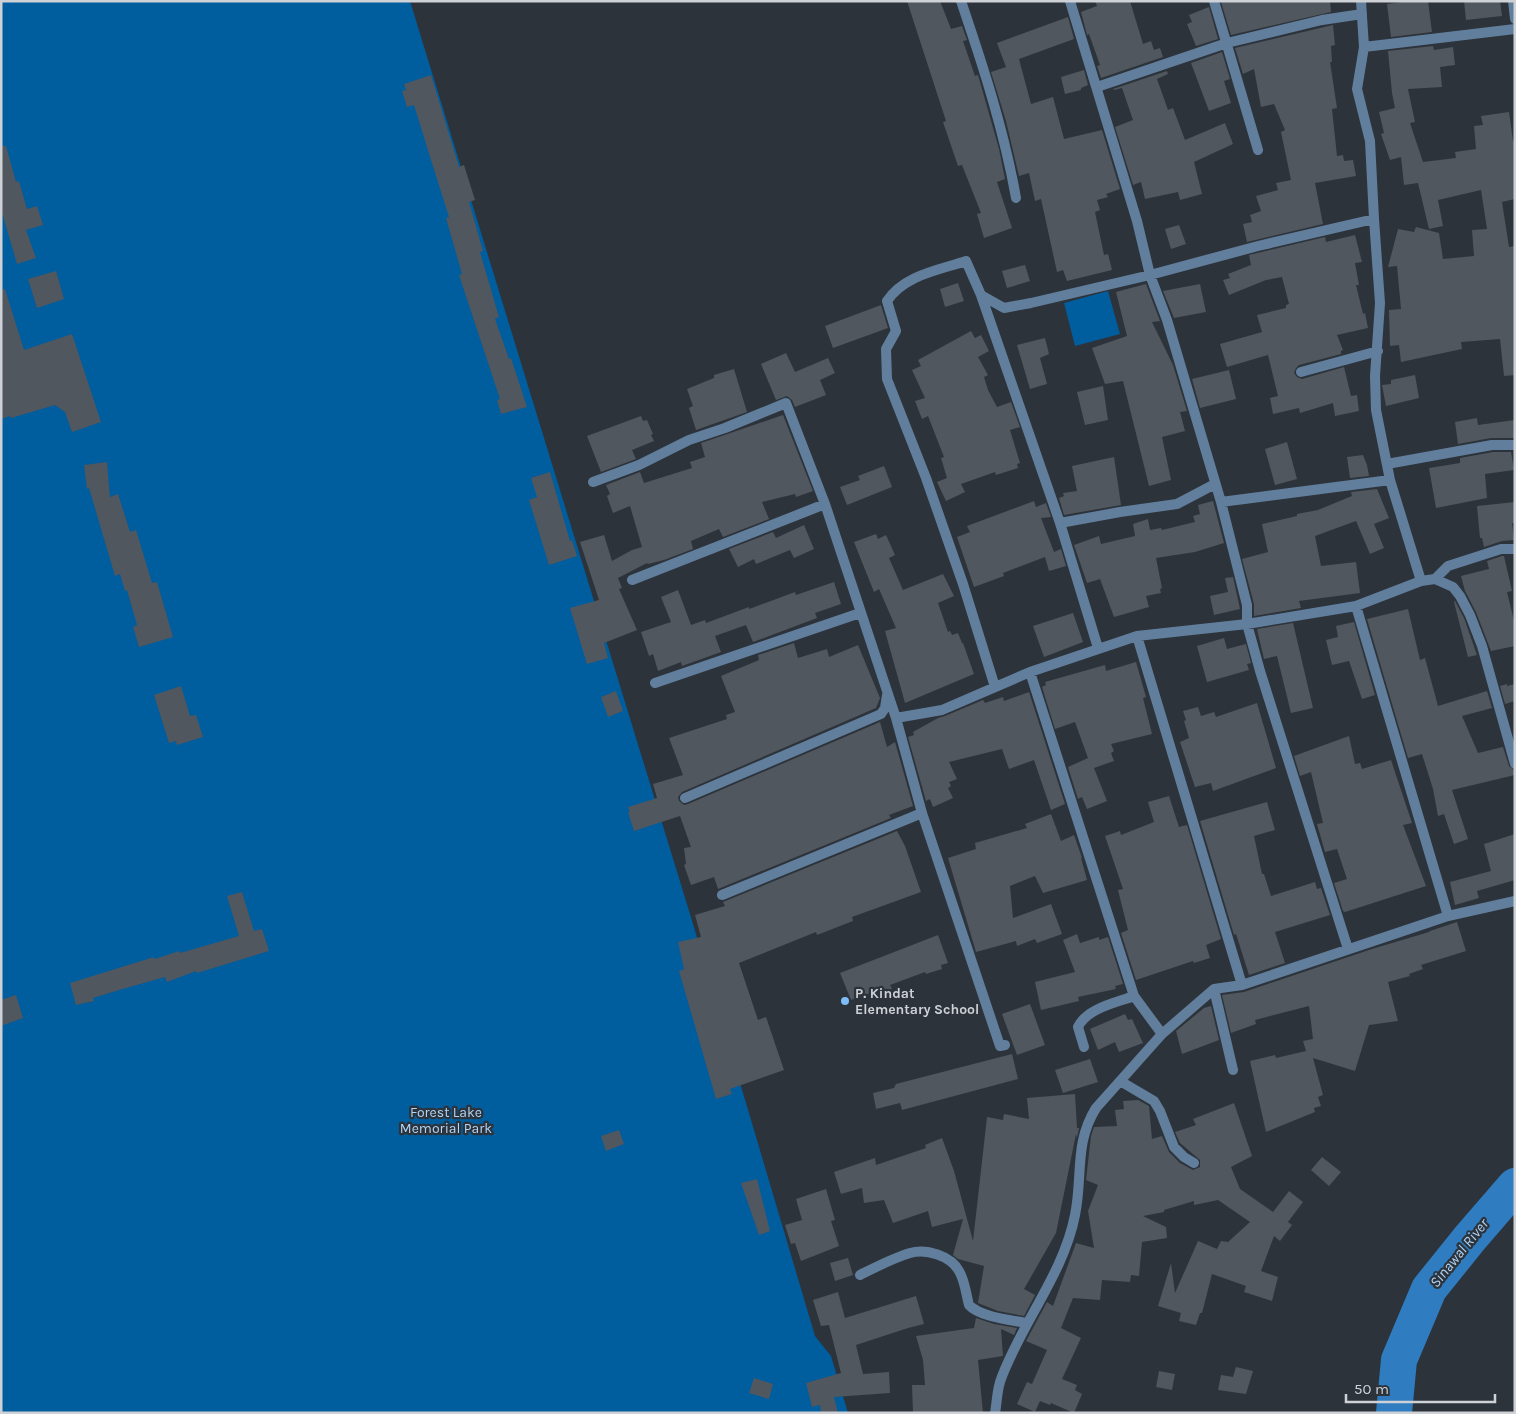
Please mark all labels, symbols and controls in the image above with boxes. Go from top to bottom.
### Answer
place label: P. Kindat Elementary School [855,985,979,1018]
marker: P. Kindat Elementary School [839,995,851,1007]
park label: Forest Lake Memorial Park [400,1104,492,1137]
water label: Sinawal River [1426,1214,1493,1291]
scale bar [1346,1372,1495,1404]
text: 50 m [1354,1380,1389,1398]

